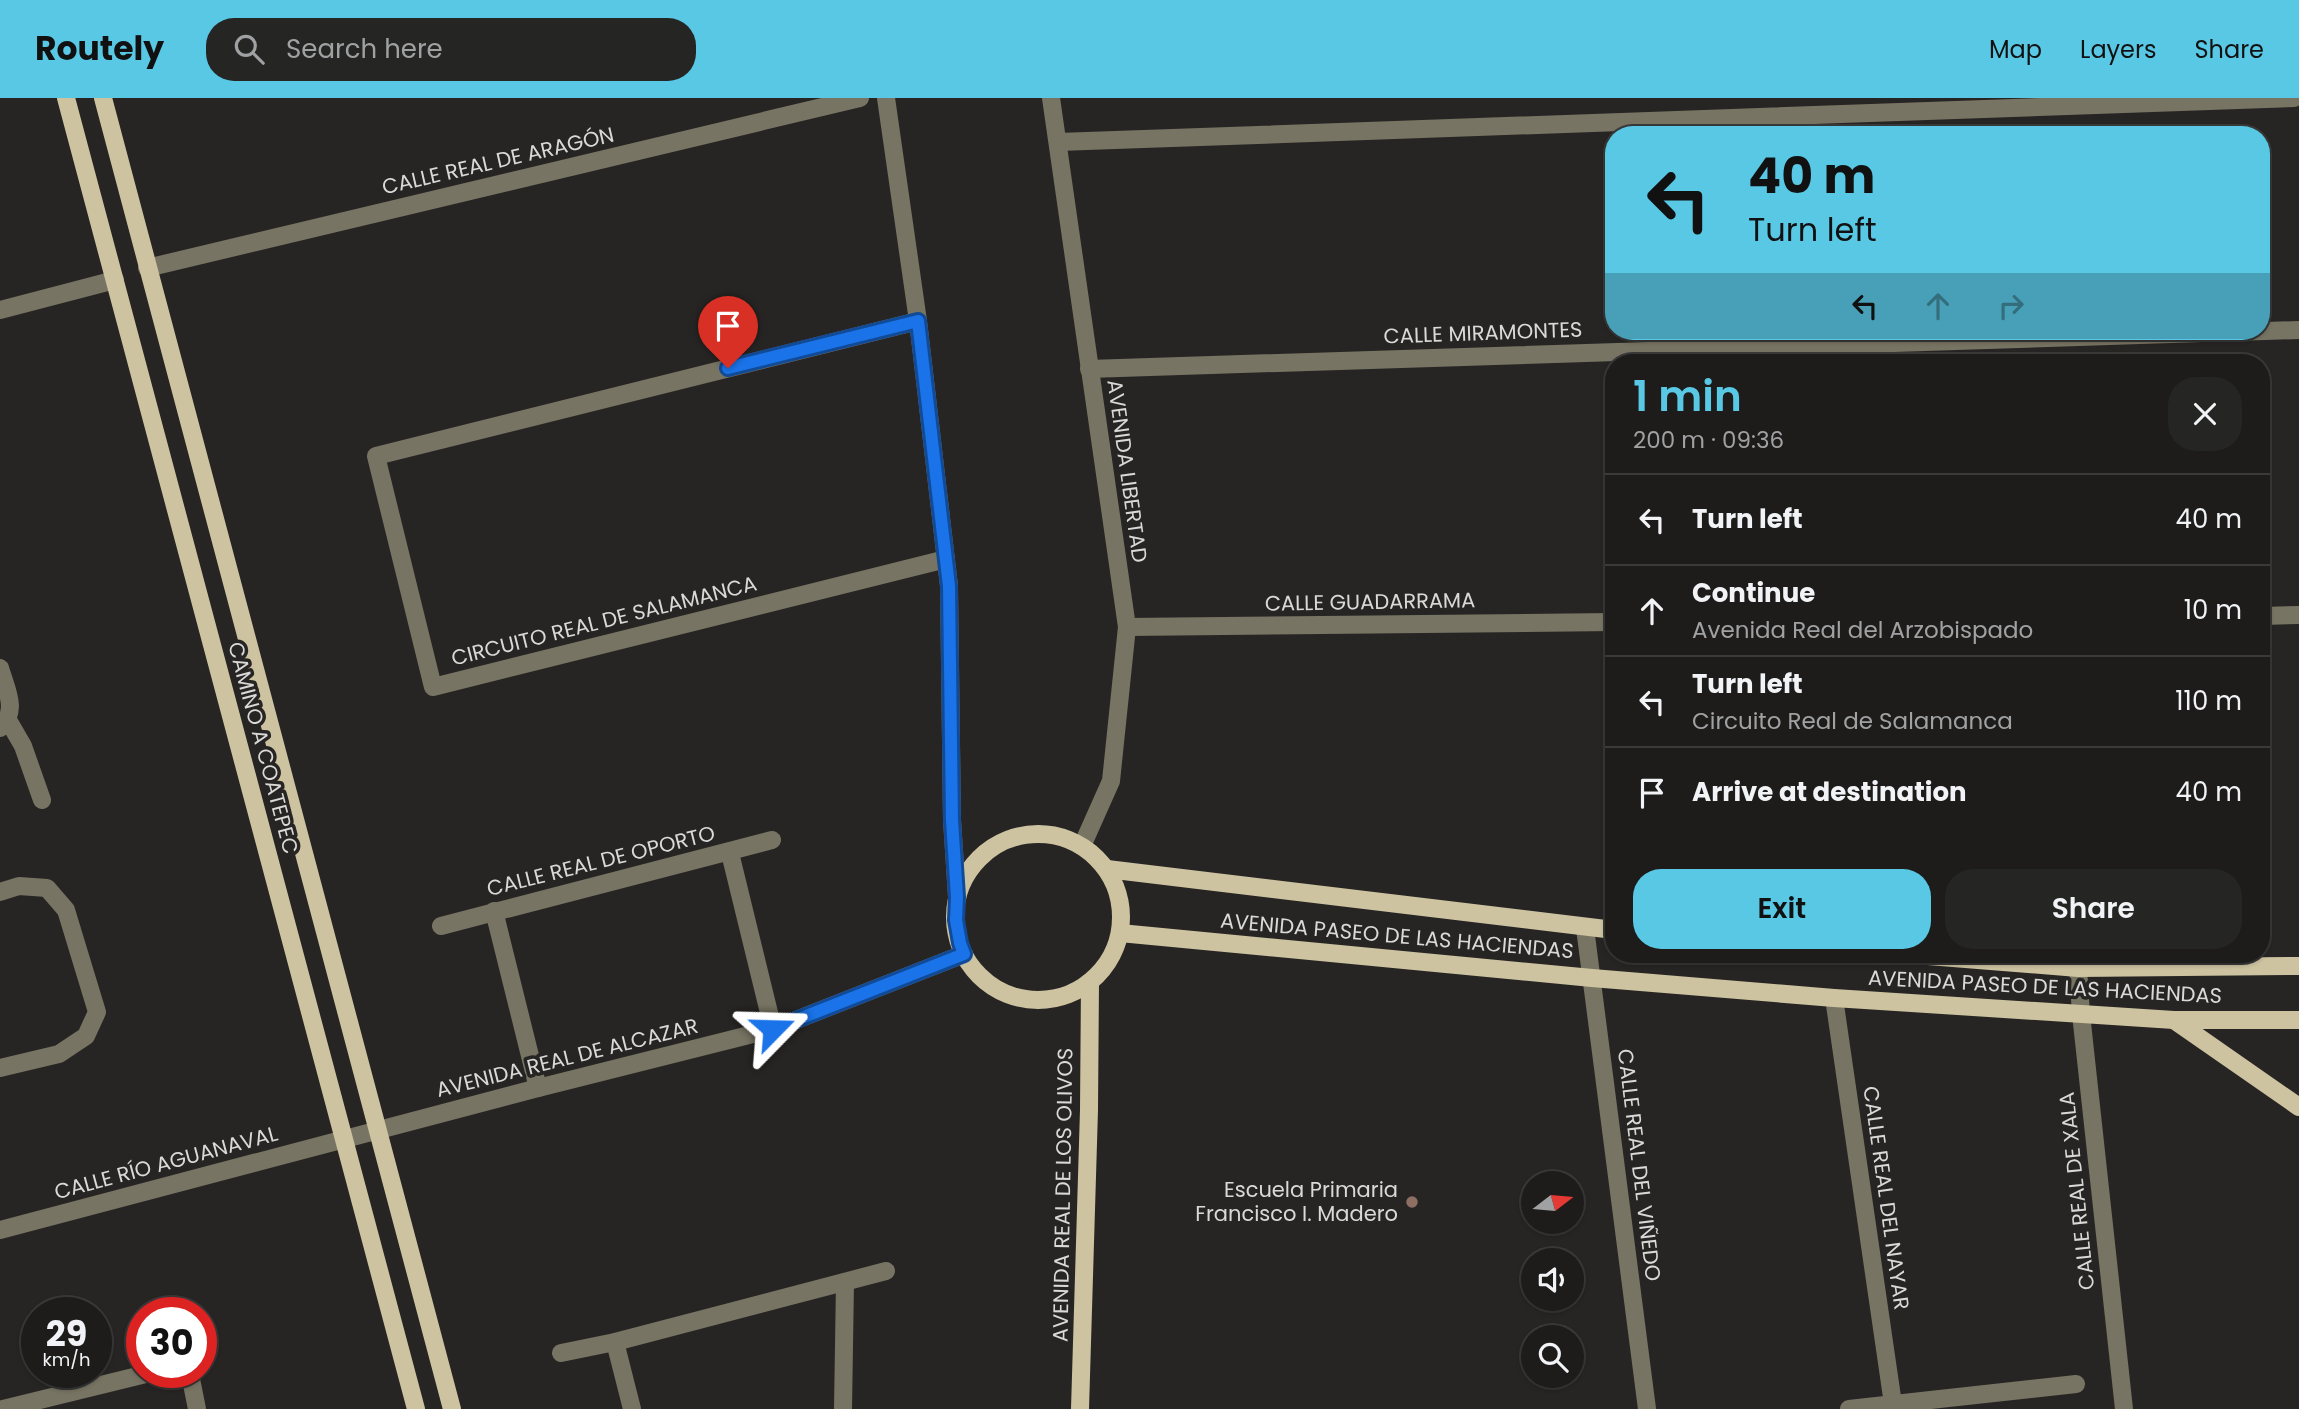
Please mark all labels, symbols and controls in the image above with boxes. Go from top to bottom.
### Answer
search box [206,18,696,81]
text: Routely [35,25,164,72]
icon: search [230,30,268,68]
text: Search here [286,31,443,67]
text: Map [1989,33,2042,66]
text: Layers [2080,33,2156,66]
text: Share [2194,33,2264,66]
street label: CALLE REAL DE ARAGÓN [379,120,617,201]
text: 40 m [1748,142,1875,210]
icon: left [1633,154,1724,245]
text: Turn left [1748,207,1877,252]
icon: left [1846,287,1884,325]
icon: ahead [1919,287,1957,325]
icon: right [1992,287,2030,325]
pin [698,296,758,368]
icon: arrive [709,307,747,345]
street label: CALLE MIRAMONTES [1383,315,1583,350]
text: 1 min [1633,367,1742,426]
street label: AVENIDA LIBERTAD [1100,377,1155,564]
button: close [2168,377,2242,451]
text: 200 m · 09:36 [1633,424,1784,456]
icon: left [1633,501,1671,539]
text: Turn left [1692,501,1803,537]
text: 40 m [2176,501,2242,537]
street label: CIRCUITO REAL DE SALAMANCA [448,568,760,673]
text: Continue [1692,575,1815,611]
street label: CALLE GUADARRAMA [1265,585,1475,618]
icon: ahead [1633,592,1671,630]
text: 10 m [2184,592,2242,628]
text: Avenida Real del Arzobispado [1692,614,2033,646]
street label: CAMINO A COATEPEC [221,639,306,857]
text: Turn left [1692,666,1803,702]
icon: left [1633,683,1671,721]
text: 110 m [2175,683,2242,719]
text: Circuito Real de Salamanca [1692,705,2013,737]
icon: arrive [1633,774,1671,812]
text: Arrive at destination [1692,774,1967,810]
text: 40 m [2176,774,2242,810]
street label: CALLE REAL DE OPORTO [484,818,718,903]
button: Exit [1633,869,1931,949]
button: Share [1945,869,2242,949]
street label: AVENIDA PASEO DE LAS HACIENDAS [1219,906,1575,965]
street label: AVENIDA PASEO DE LAS HACIENDAS [1867,963,2223,1010]
position arrow [736,992,810,1066]
street label: AVENIDA REAL DE ALCAZAR [433,1011,701,1104]
street label: AVENIDA REAL DE LOS OLIVOS [1045,1047,1080,1342]
street label: CALLE REAL DEL VIÑEDO [1611,1047,1668,1283]
street label: CALLE REAL DEL NAYAR [1856,1084,1917,1312]
street label: CALLE REAL DE XALA [2052,1091,2101,1291]
street label: CALLE RÍO AGUANAVAL [51,1119,281,1206]
north arrow [1521,1171,1584,1234]
map controls [1521,1171,1584,1388]
place label: Escuela Primaria Francisco I. Madero [1195,1175,1398,1228]
marker: Escuela Primaria Francisco I. Madero [1404,1194,1420,1210]
button: sound [1521,1248,1584,1311]
speed limit sign: 30 [126,1297,217,1388]
text: 29 [46,1309,87,1358]
button: search [1521,1325,1584,1388]
text: km/h [43,1347,90,1372]

